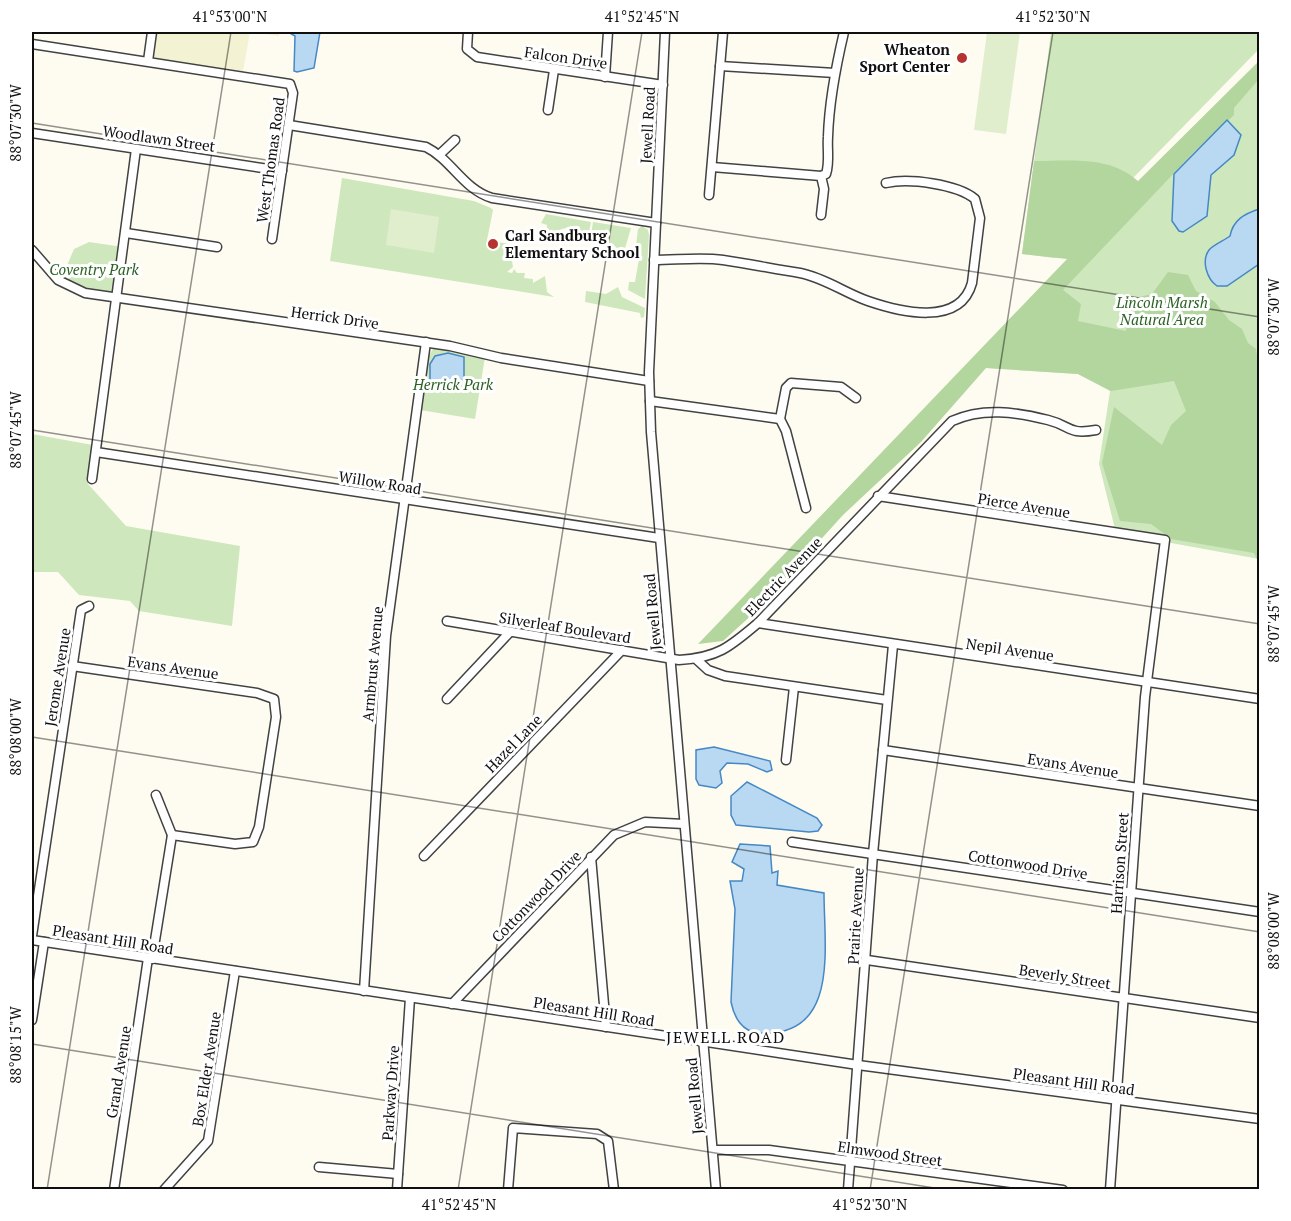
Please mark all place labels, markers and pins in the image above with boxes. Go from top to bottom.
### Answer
place label: Wheaton Sport Center [859,39,951,76]
marker: Wheaton Sport Center [955,51,969,65]
place label: Carl Sandburg Elementary School [505,225,640,262]
marker: Carl Sandburg Elementary School [486,237,500,251]

